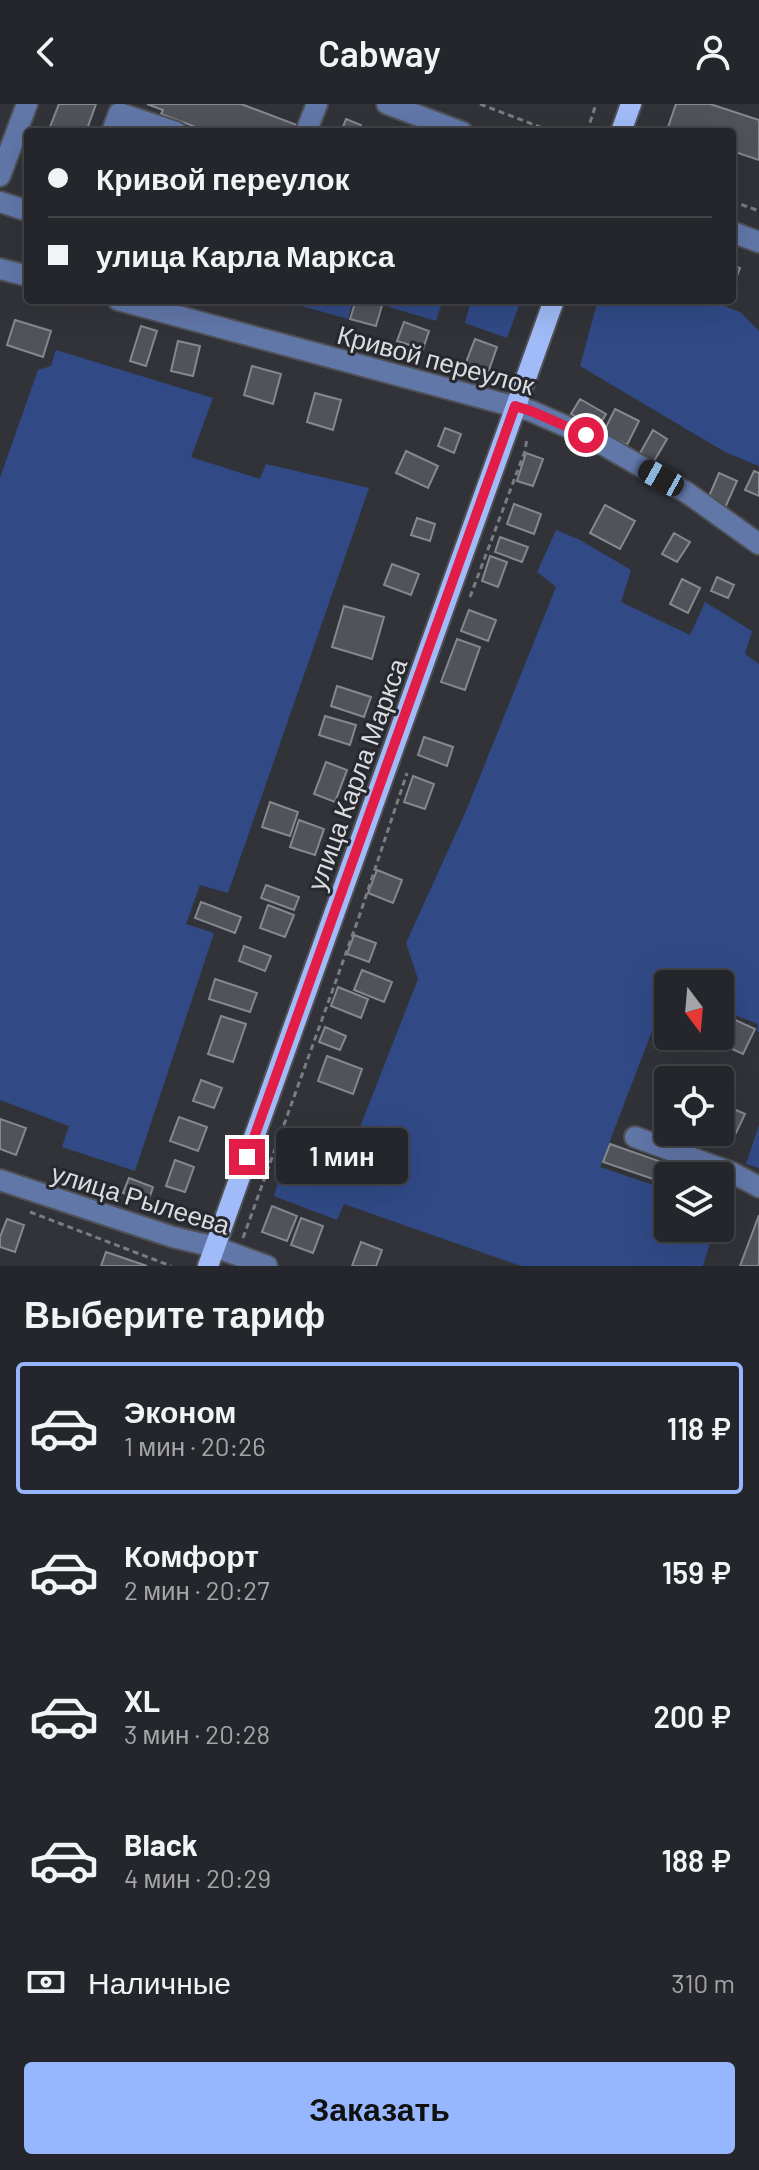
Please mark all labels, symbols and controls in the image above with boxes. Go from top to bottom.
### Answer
icon: back [24,30,68,74]
icon: person [691,30,735,74]
text: Cabway [318,31,441,74]
text: Кривой переулок [96,160,350,196]
text: улица Карла Маркса [96,237,395,273]
street label: Кривой переулок [334,318,539,400]
route start [568,417,604,453]
car [634,456,688,500]
street label: улица Карла Маркса [300,653,413,894]
north arrow [654,970,734,1050]
map controls [654,970,734,1242]
button: locate [654,1066,734,1146]
callout: 1 мин [275,1129,407,1185]
route end [229,1139,265,1175]
text: 1 мин [309,1140,375,1171]
street label: улица Рылеева [48,1156,234,1240]
button: layers [654,1162,734,1242]
text: Выберите тариф [24,1292,325,1335]
icon: car [28,1392,100,1464]
text: Эконом [124,1393,237,1429]
text: 118 ₽ [667,1410,731,1446]
text: 1 мин · 20:26 [124,1430,266,1461]
icon: car [28,1536,100,1608]
text: Комфорт [124,1537,259,1573]
text: 159 ₽ [662,1554,731,1590]
text: 2 мин · 20:27 [124,1574,269,1605]
icon: car [28,1680,100,1752]
text: XL [124,1682,160,1718]
text: 200 ₽ [653,1698,731,1734]
text: 3 мин · 20:28 [124,1718,270,1749]
icon: car [28,1824,100,1896]
text: Black [124,1826,198,1862]
text: 188 ₽ [661,1842,731,1878]
text: 4 мин · 20:29 [124,1862,271,1893]
icon: cash [24,1960,68,2004]
text: Наличные [88,1964,231,2000]
text: 310 m [671,1967,735,1998]
button: Заказать [24,2062,735,2154]

